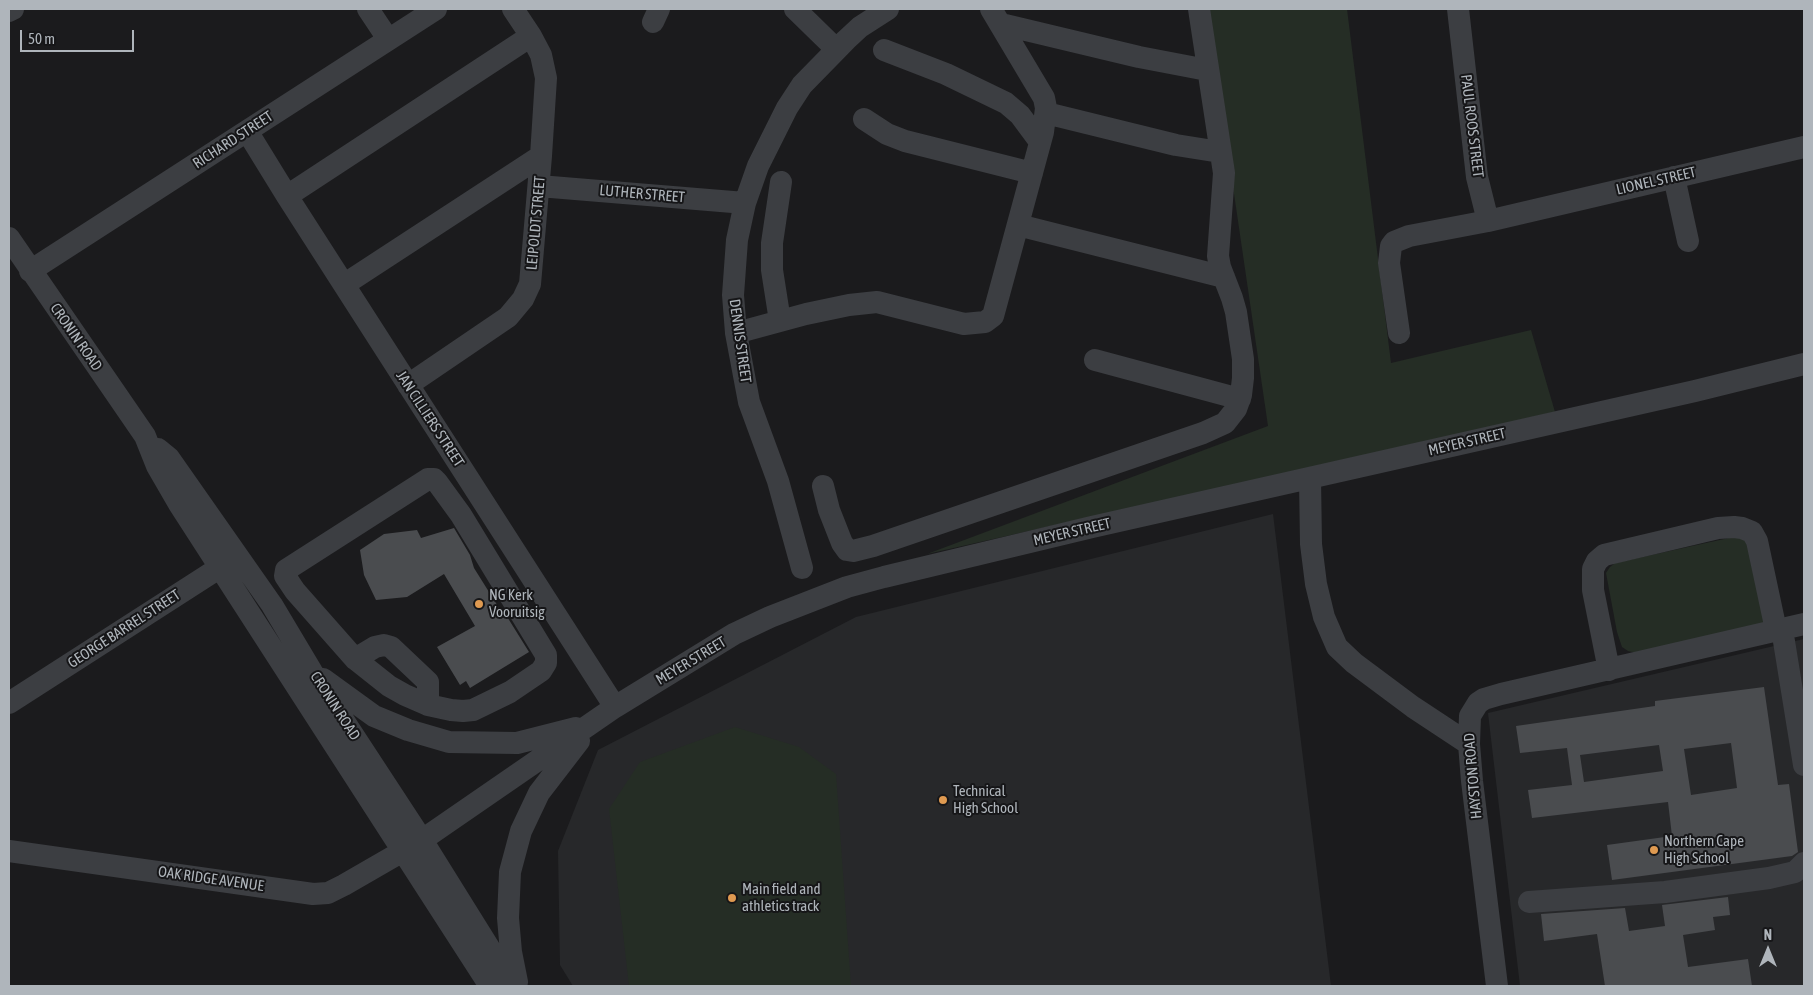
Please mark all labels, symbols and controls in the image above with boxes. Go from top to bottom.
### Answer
scale bar [22,20,136,52]
text: 50 m [28,30,55,47]
street label: PAUL ROOS STREET [1457,73,1487,179]
street label: RICHARD STREET [190,107,276,173]
street label: LIONEL STREET [1614,163,1698,199]
street label: LEIPOLDT STREET [523,175,549,271]
street label: LUTHER STREET [599,181,685,207]
street label: DENNIS STREET [725,298,755,384]
street label: CRONIN ROAD [46,300,106,374]
street label: JAN CILLIERS STREET [392,368,468,470]
street label: MEYER STREET [1427,424,1507,460]
street label: MEYER STREET [1032,514,1112,550]
street label: GEORGE BARREL STREET [64,586,184,672]
place label: NG Kerk Vooruitsig [489,586,545,621]
marker: NG Kerk Vooruitsig [473,598,485,610]
street label: MEYER STREET [653,633,729,689]
street label: CRONIN ROAD [306,668,364,744]
street label: HAYSTON ROAD [1460,732,1486,820]
place label: Technical High School [953,782,1018,817]
marker: Technical High School [937,794,949,806]
place label: Northern Cape High School [1664,832,1744,867]
marker: Northern Cape High School [1648,844,1660,856]
street label: OAK RIDGE AVENUE [157,863,265,895]
place label: Main field and athletics track [742,880,821,915]
marker: Main field and athletics track [726,892,738,904]
north arrow [1743,925,1793,975]
text: N [1764,927,1772,943]

